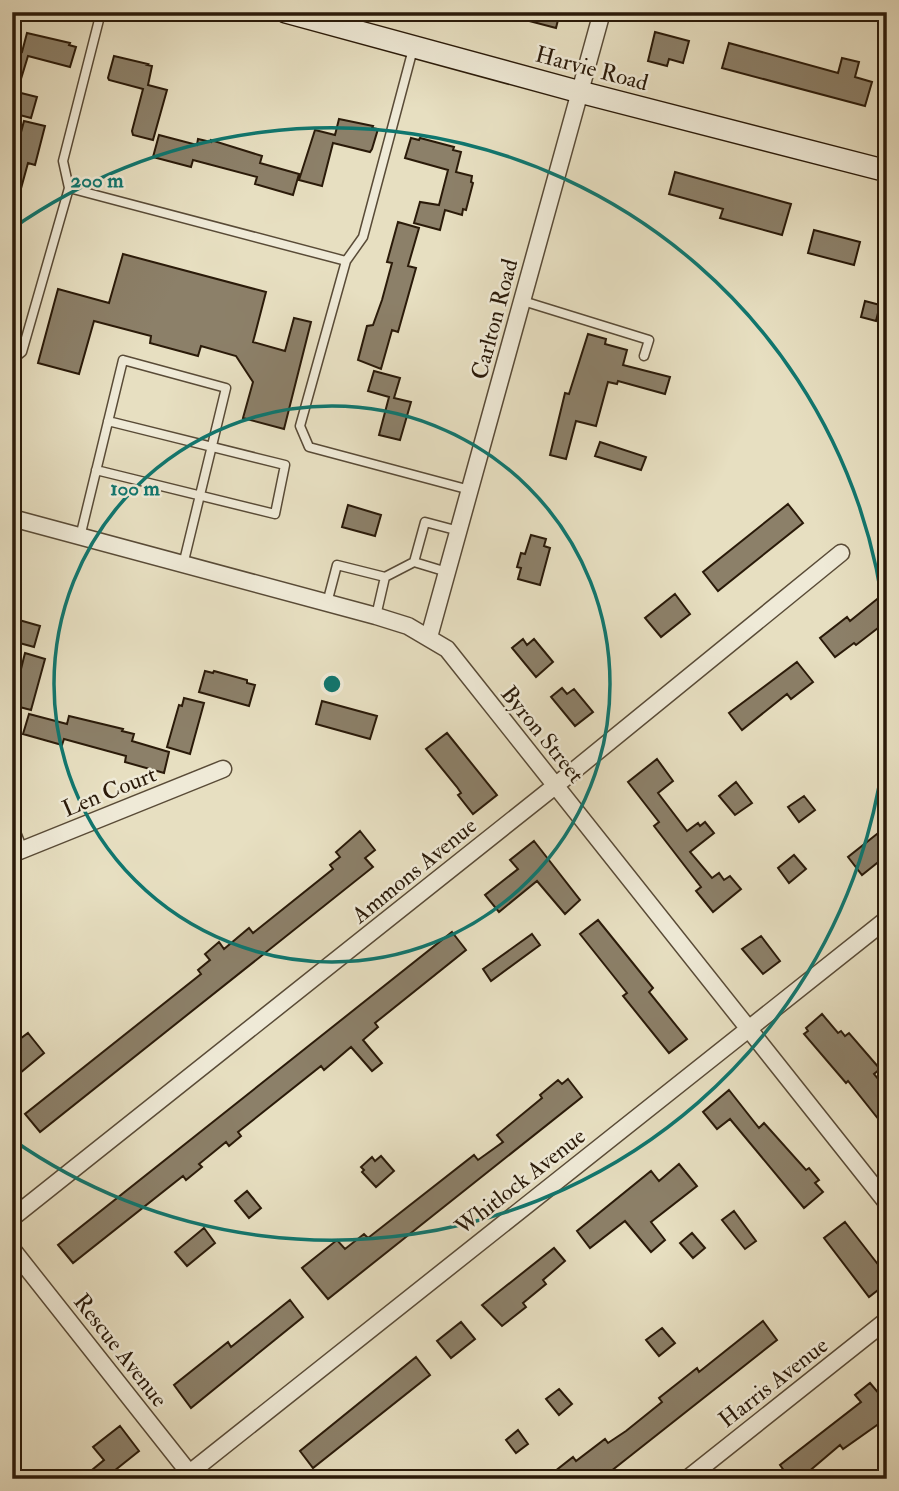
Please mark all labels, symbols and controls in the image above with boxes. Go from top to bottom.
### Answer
street label: Harvie Road [532,40,651,97]
text: 200 m [71,167,124,194]
street label: Carlton Road [464,256,524,383]
text: 100 m [110,475,161,502]
centre of rings [320,672,344,696]
street label: Byron Street [495,680,591,789]
street label: Len Court [58,760,160,823]
street label: Ammons Avenue [345,811,483,930]
street label: Whitlock Avenue [448,1121,592,1242]
street label: Rescue Avenue [67,1288,174,1413]
street label: Harris Avenue [713,1330,834,1434]

